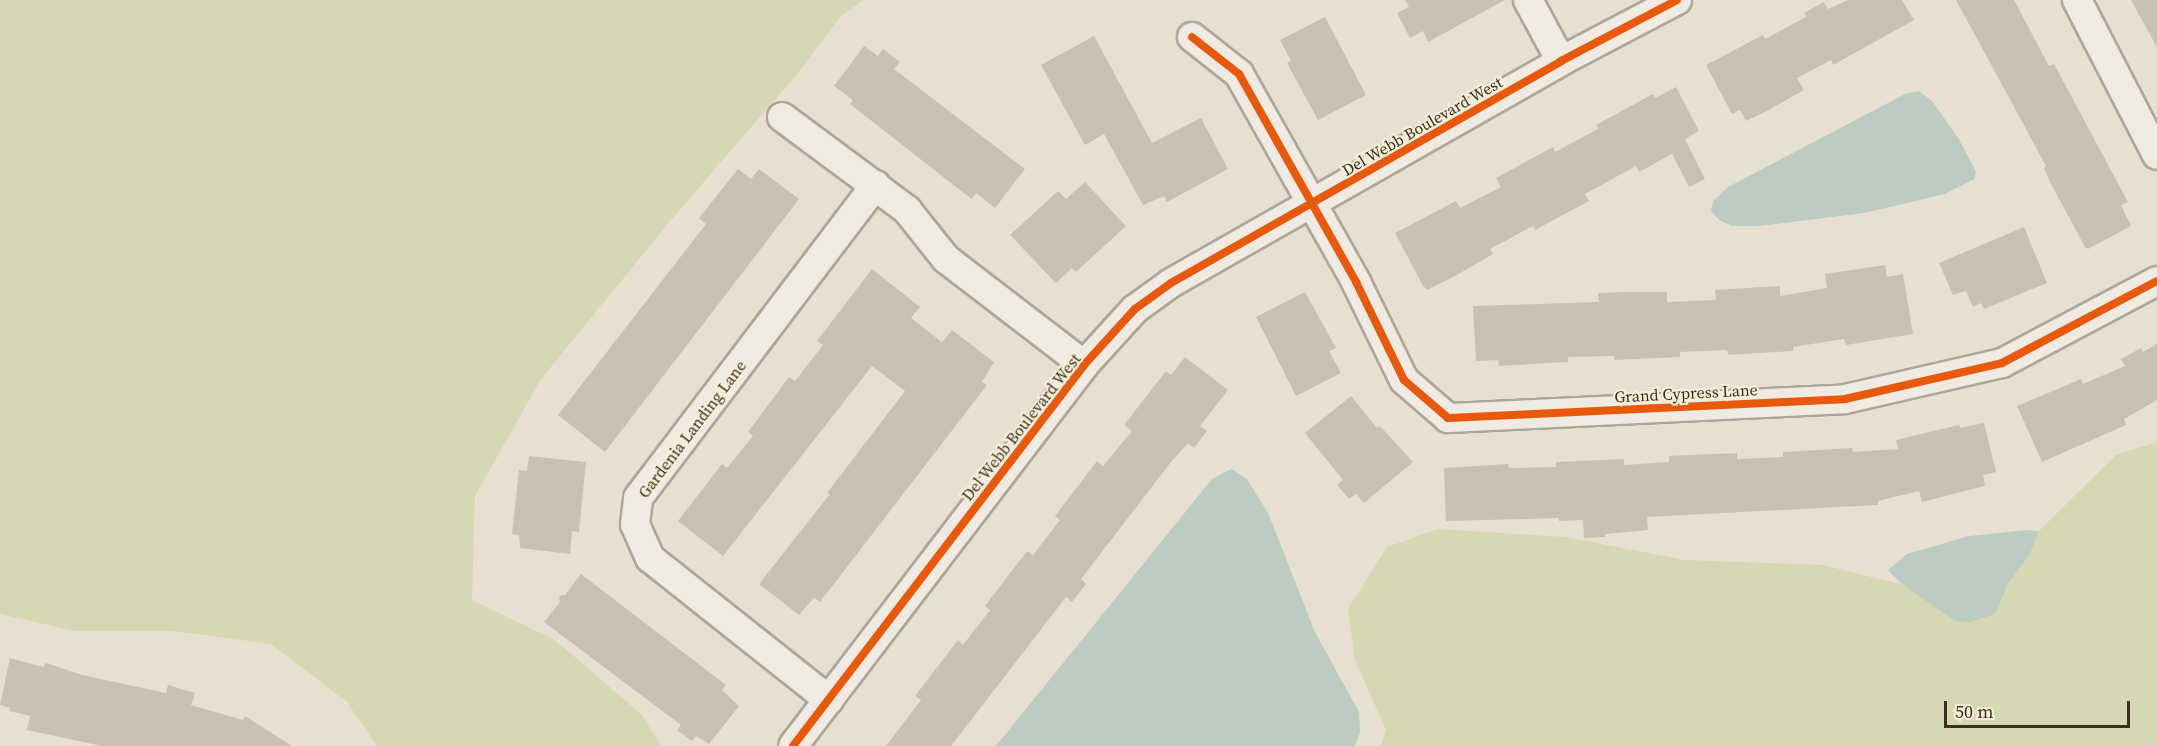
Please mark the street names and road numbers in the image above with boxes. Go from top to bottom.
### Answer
street label: Del Webb Boulevard West [1338,72,1506,180]
street label: Del Webb Boulevard West [957,349,1085,505]
street label: Gardenia Landing Lane [634,356,750,502]
street label: Grand Cypress Lane [1614,380,1758,406]

